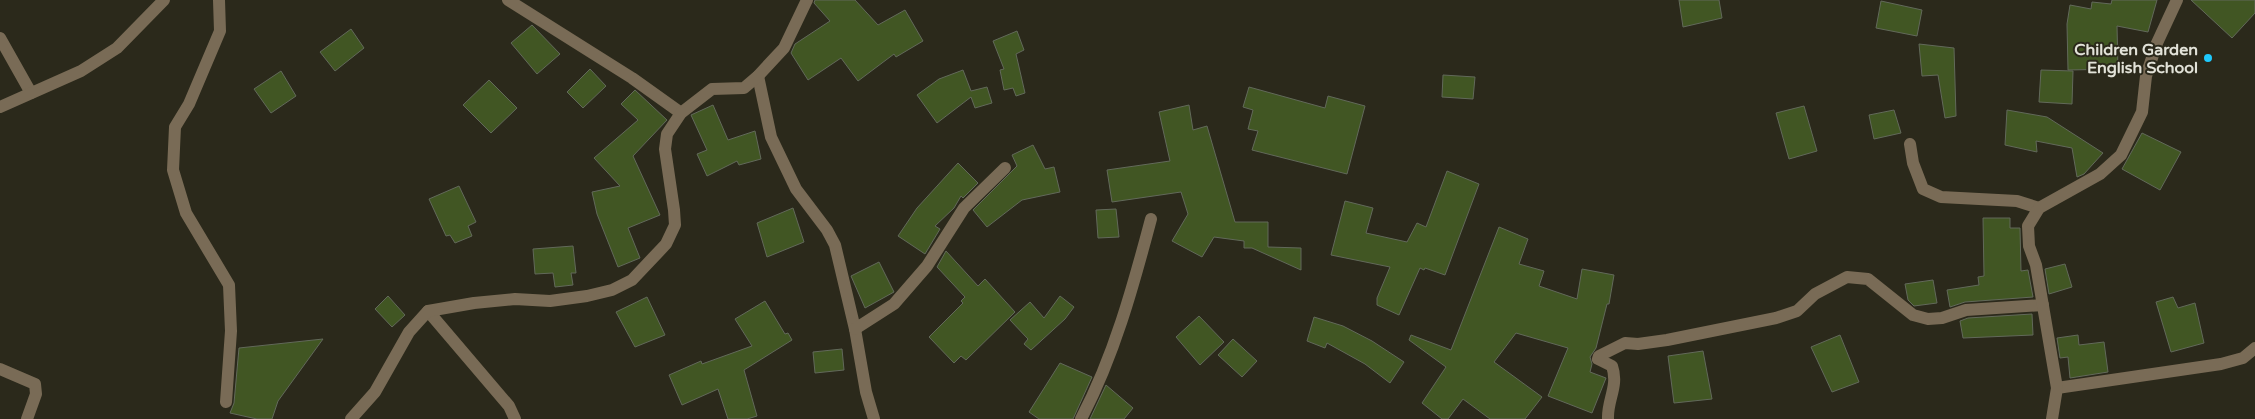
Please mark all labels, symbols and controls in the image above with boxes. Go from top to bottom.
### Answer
place label: Children Garden English School [2074,40,2198,78]
marker: Children Garden English School [2202,52,2214,64]

